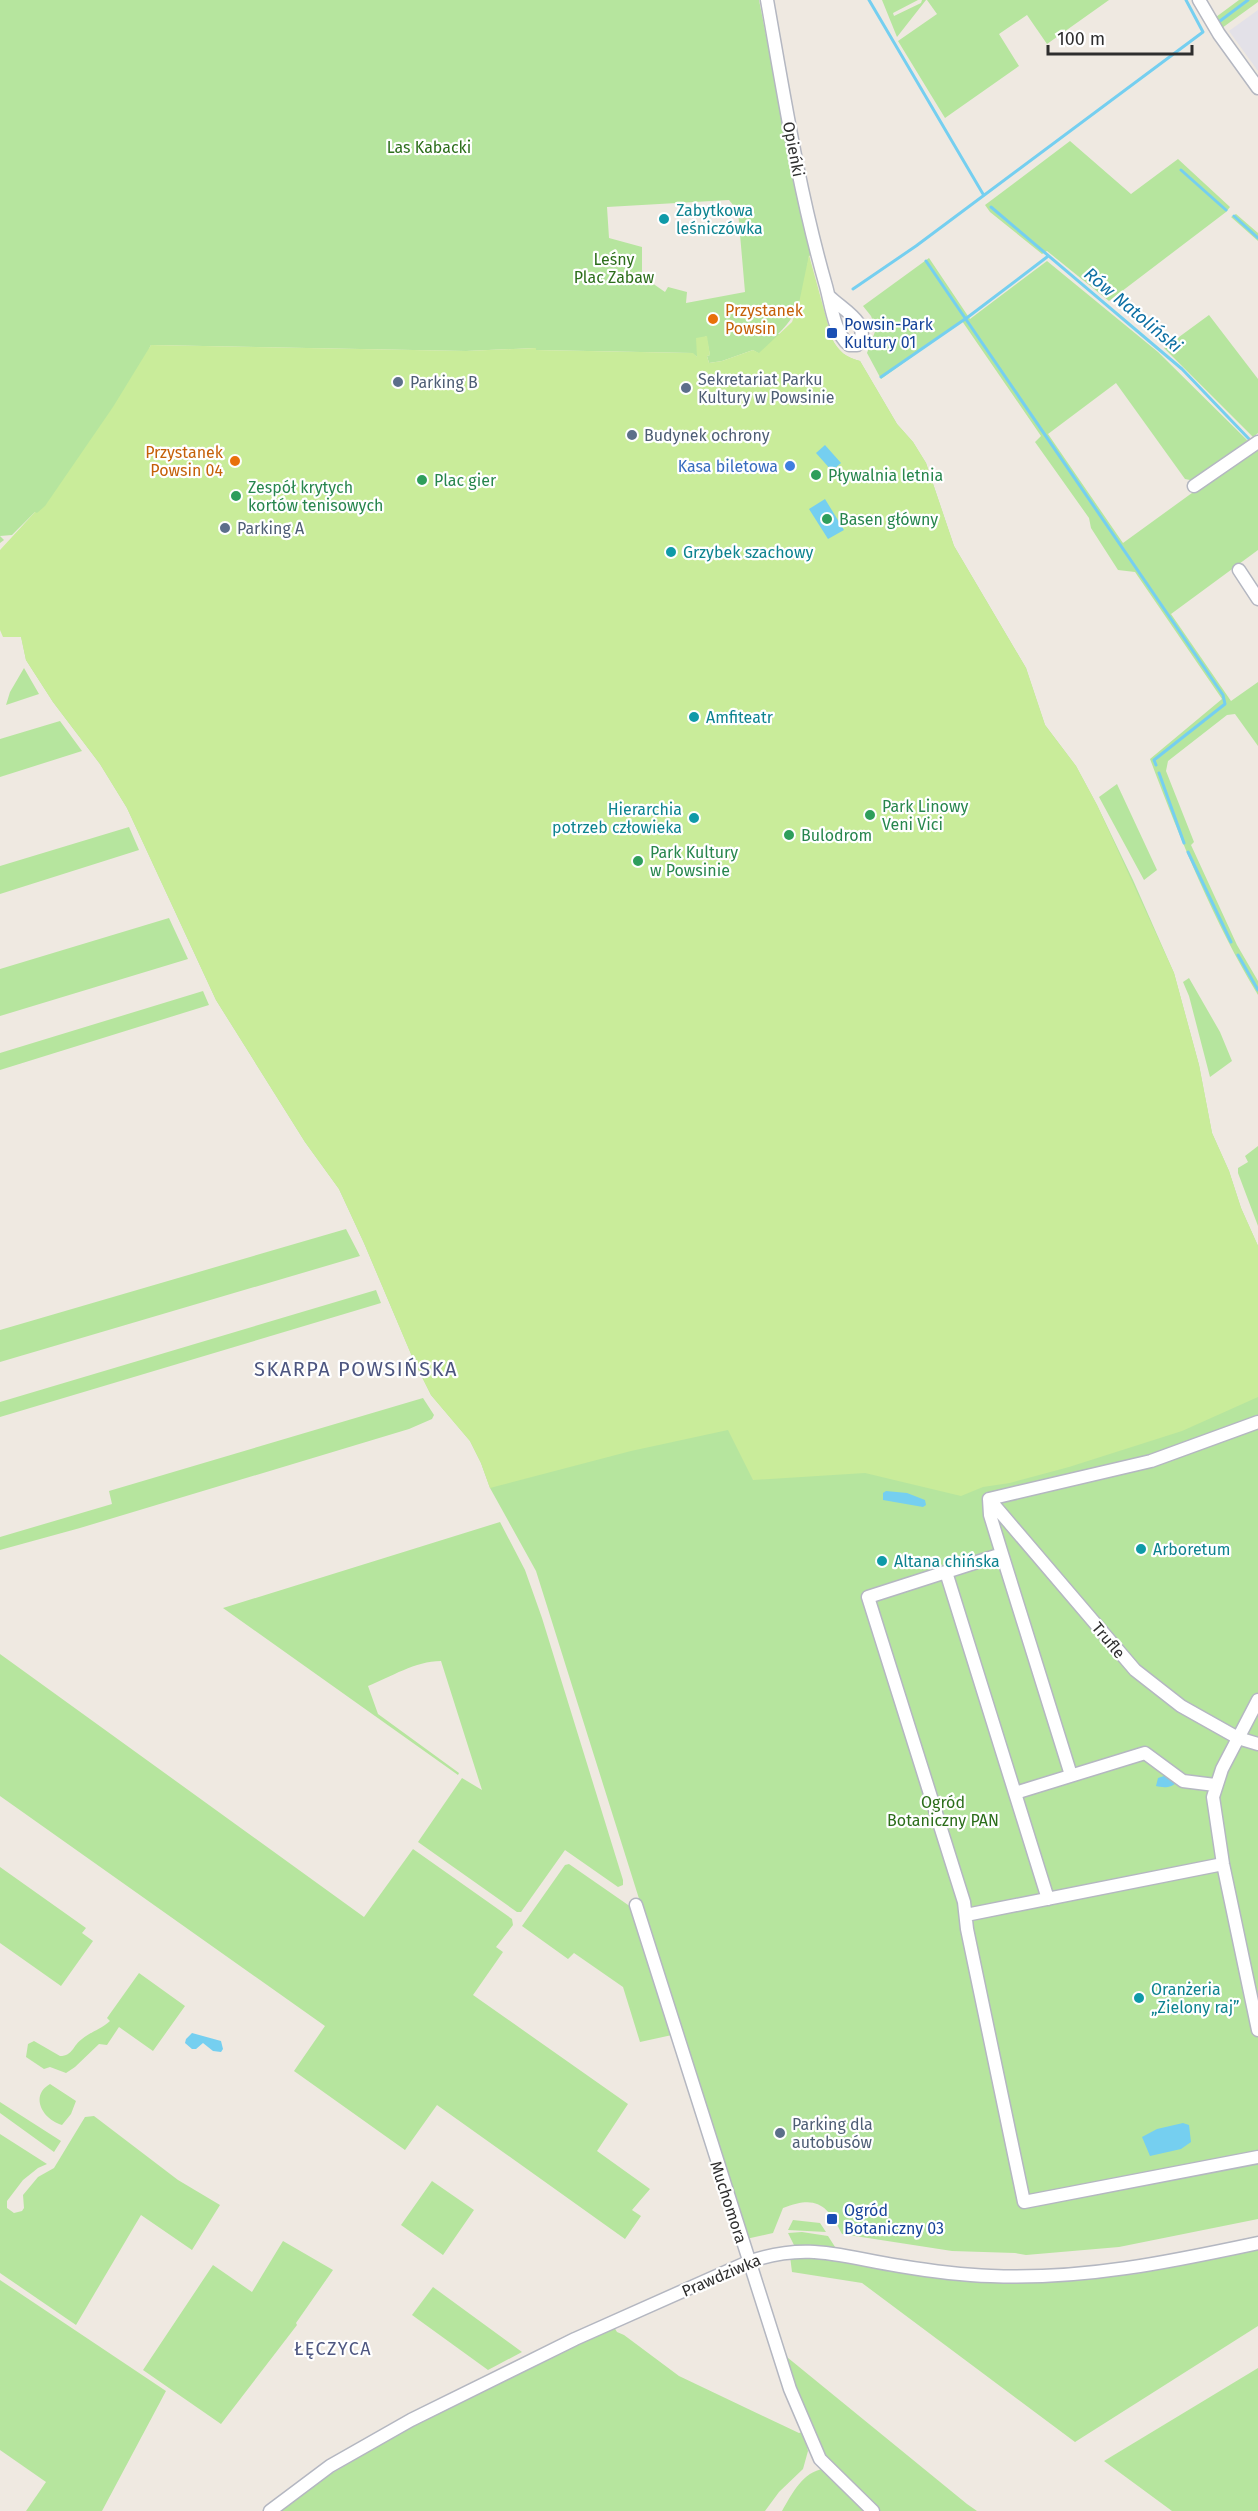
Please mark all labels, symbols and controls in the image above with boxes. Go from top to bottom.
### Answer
scale bar [1048,18,1192,56]
text: 100 m [1057,28,1105,50]
street label: Opieńki [779,120,808,178]
park label: Las Kabacki [387,138,471,157]
place label: Zabytkowa leśniczówka [676,201,763,238]
marker: Zabytkowa leśniczówka [657,212,671,226]
park label: Leśny Plac Zabaw [574,250,655,287]
water label: Rów Natoliński [1080,263,1186,357]
place label: Przystanek Powsin [725,301,804,338]
marker: Przystanek Powsin [706,312,720,326]
place label: Powsin-Park Kultury 01 [844,315,934,352]
marker: Powsin-Park Kultury 01 [825,326,839,340]
place label: Sekretariat Parku Kultury w Powsinie [698,370,835,407]
place label: Parking B [410,373,478,392]
marker: Parking B [391,375,405,389]
marker: Sekretariat Parku Kultury w Powsinie [679,381,693,395]
place label: Budynek ochrony [644,426,770,445]
marker: Budynek ochrony [625,428,639,442]
place label: Przystanek Powsin 04 [145,443,224,480]
marker: Przystanek Powsin 04 [228,454,242,468]
place label: Kasa biletowa [678,457,778,476]
marker: Kasa biletowa [783,459,797,473]
place label: Pływalnia letnia [828,466,943,485]
marker: Pływalnia letnia [809,468,823,482]
place label: Plac gier [434,471,497,490]
marker: Plac gier [415,473,429,487]
place label: Zespół krytych kortów tenisowych [248,478,383,515]
marker: Zespół krytych kortów tenisowych [229,489,243,503]
place label: Basen główny [839,510,938,529]
marker: Basen główny [820,512,834,526]
place label: Parking A [237,519,305,538]
marker: Parking A [218,521,232,535]
place label: Grzybek szachowy [683,543,813,562]
marker: Grzybek szachowy [664,545,678,559]
place label: Amfiteatr [706,708,774,727]
marker: Amfiteatr [687,710,701,724]
place label: Park Linowy Veni Vici [882,797,968,834]
place label: Hierarchia potrzeb człowieka [552,800,682,837]
marker: Park Linowy Veni Vici [863,808,877,822]
marker: Hierarchia potrzeb człowieka [687,811,701,825]
place label: Bulodrom [801,826,872,845]
marker: Bulodrom [782,828,796,842]
place label: Park Kultury w Powsinie [650,843,738,880]
marker: Park Kultury w Powsinie [631,854,645,868]
district label: SKARPA POWSIŃSKA [254,1357,458,1381]
place label: Arboretum [1153,1540,1230,1559]
marker: Arboretum [1134,1542,1148,1556]
place label: Altana chińska [894,1552,1000,1571]
marker: Altana chińska [875,1554,889,1568]
street label: Trufle [1088,1618,1129,1662]
park label: Ogród Botaniczny PAN [887,1793,999,1830]
place label: Oranżeria „Zielony raj” [1151,1980,1240,2017]
marker: Oranżeria „Zielony raj” [1132,1991,1146,2005]
place label: Parking dla autobusów [792,2115,873,2152]
marker: Parking dla autobusów [773,2126,787,2140]
street label: Muchomora [706,2159,751,2246]
place label: Ogród Botaniczny 03 [844,2201,944,2238]
marker: Ogród Botaniczny 03 [825,2212,839,2226]
street label: Prawdziwka [679,2250,764,2301]
district label: ŁĘCZYCA [294,2338,372,2360]

